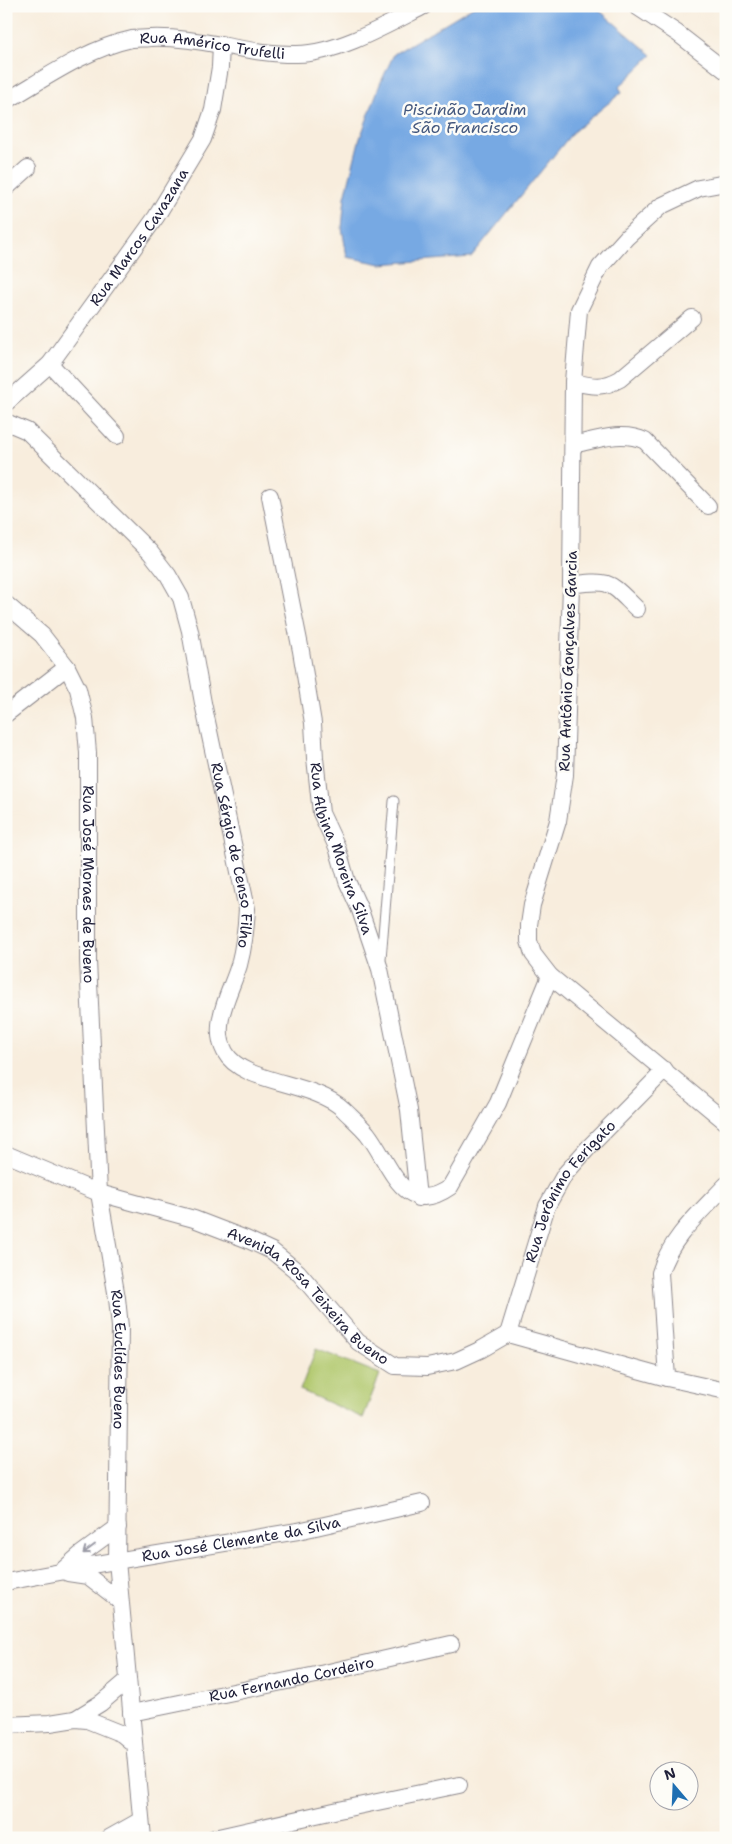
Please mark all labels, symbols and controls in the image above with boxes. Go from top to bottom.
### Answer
street label: Rua Américo Trufelli [139,28,286,64]
water label: Piscinão Jardim São Francisco [403,99,527,138]
street label: Rua Marcos Cavazana [85,164,193,310]
street label: Rua Antônio Gonçalves Garcia [554,549,582,772]
street label: Rua Sérgio de Censo Filho [206,761,257,950]
street label: Rua Albina Moreira Silva [306,761,378,938]
street label: Rua José Moraes de Bueno [78,785,99,984]
street label: Rua Jerônimo Ferigato [520,1116,620,1265]
street label: Avenida Rosa Teixeira Bueno [224,1223,393,1369]
street label: Rua Euclídes Bueno [106,1288,130,1430]
street label: Rua José Clemente da Silva [140,1512,343,1566]
one-way arrow [83,1543,96,1554]
street label: Rua Fernando Cordeiro [207,1652,376,1707]
north arrow [650,1762,700,1812]
text: N [662,1763,678,1784]

